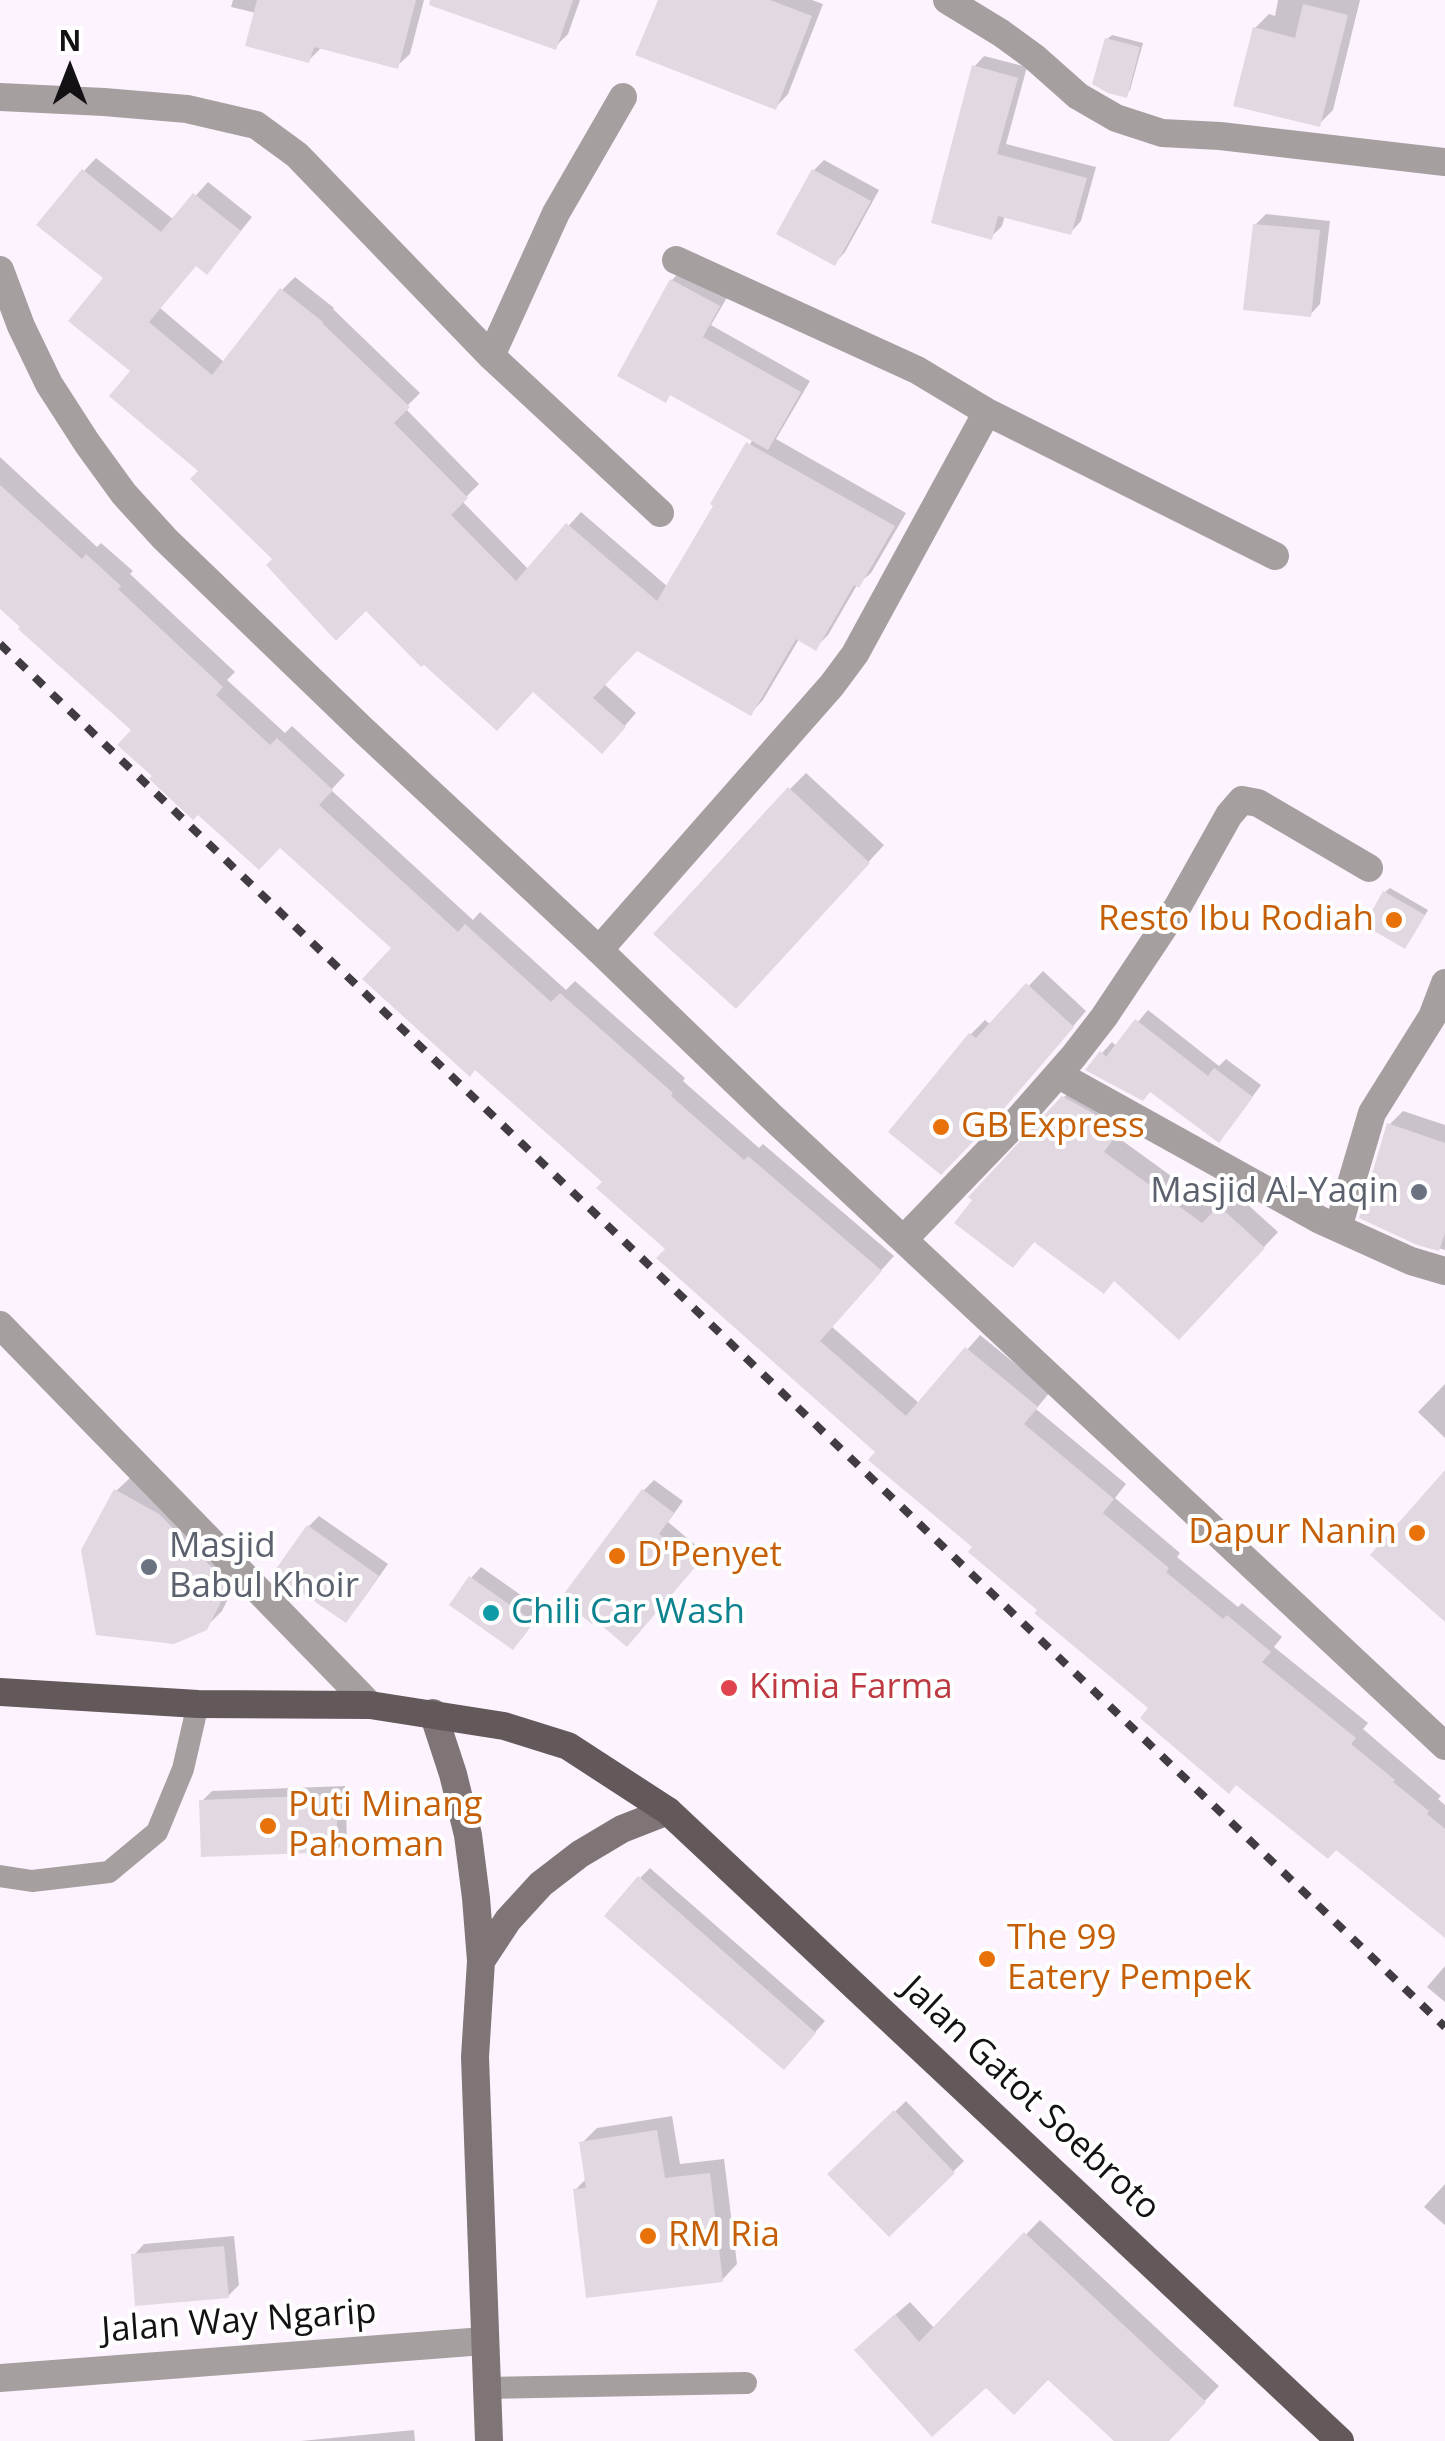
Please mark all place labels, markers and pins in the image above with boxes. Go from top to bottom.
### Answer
place label: Resto Ibu Rodiah [1098,899,1374,941]
marker: Resto Ibu Rodiah [1383,909,1405,931]
place label: GB Express [961,1106,1145,1148]
marker: GB Express [930,1116,952,1138]
place label: Masjid Al-Yaqin [1150,1171,1399,1213]
marker: Masjid Al-Yaqin [1408,1181,1430,1203]
place label: Dapur Nanin [1188,1512,1397,1554]
marker: Dapur Nanin [1406,1522,1428,1544]
place label: Masjid Babul Khoir [169,1526,359,1608]
place label: D'Penyet [637,1535,782,1577]
marker: D'Penyet [606,1545,628,1567]
marker: Masjid Babul Khoir [138,1556,160,1578]
place label: Chili Car Wash [511,1592,745,1634]
marker: Chili Car Wash [480,1602,502,1624]
place label: Kimia Farma [749,1667,953,1709]
marker: Kimia Farma [718,1677,740,1699]
place label: Puti Minang Pahoman [288,1785,483,1867]
marker: Puti Minang Pahoman [257,1815,279,1837]
place label: The 99 Eatery Pempek [1007,1918,1252,2000]
marker: The 99 Eatery Pempek [976,1948,998,1970]
place label: RM Ria [668,2215,780,2257]
marker: RM Ria [637,2225,659,2247]

